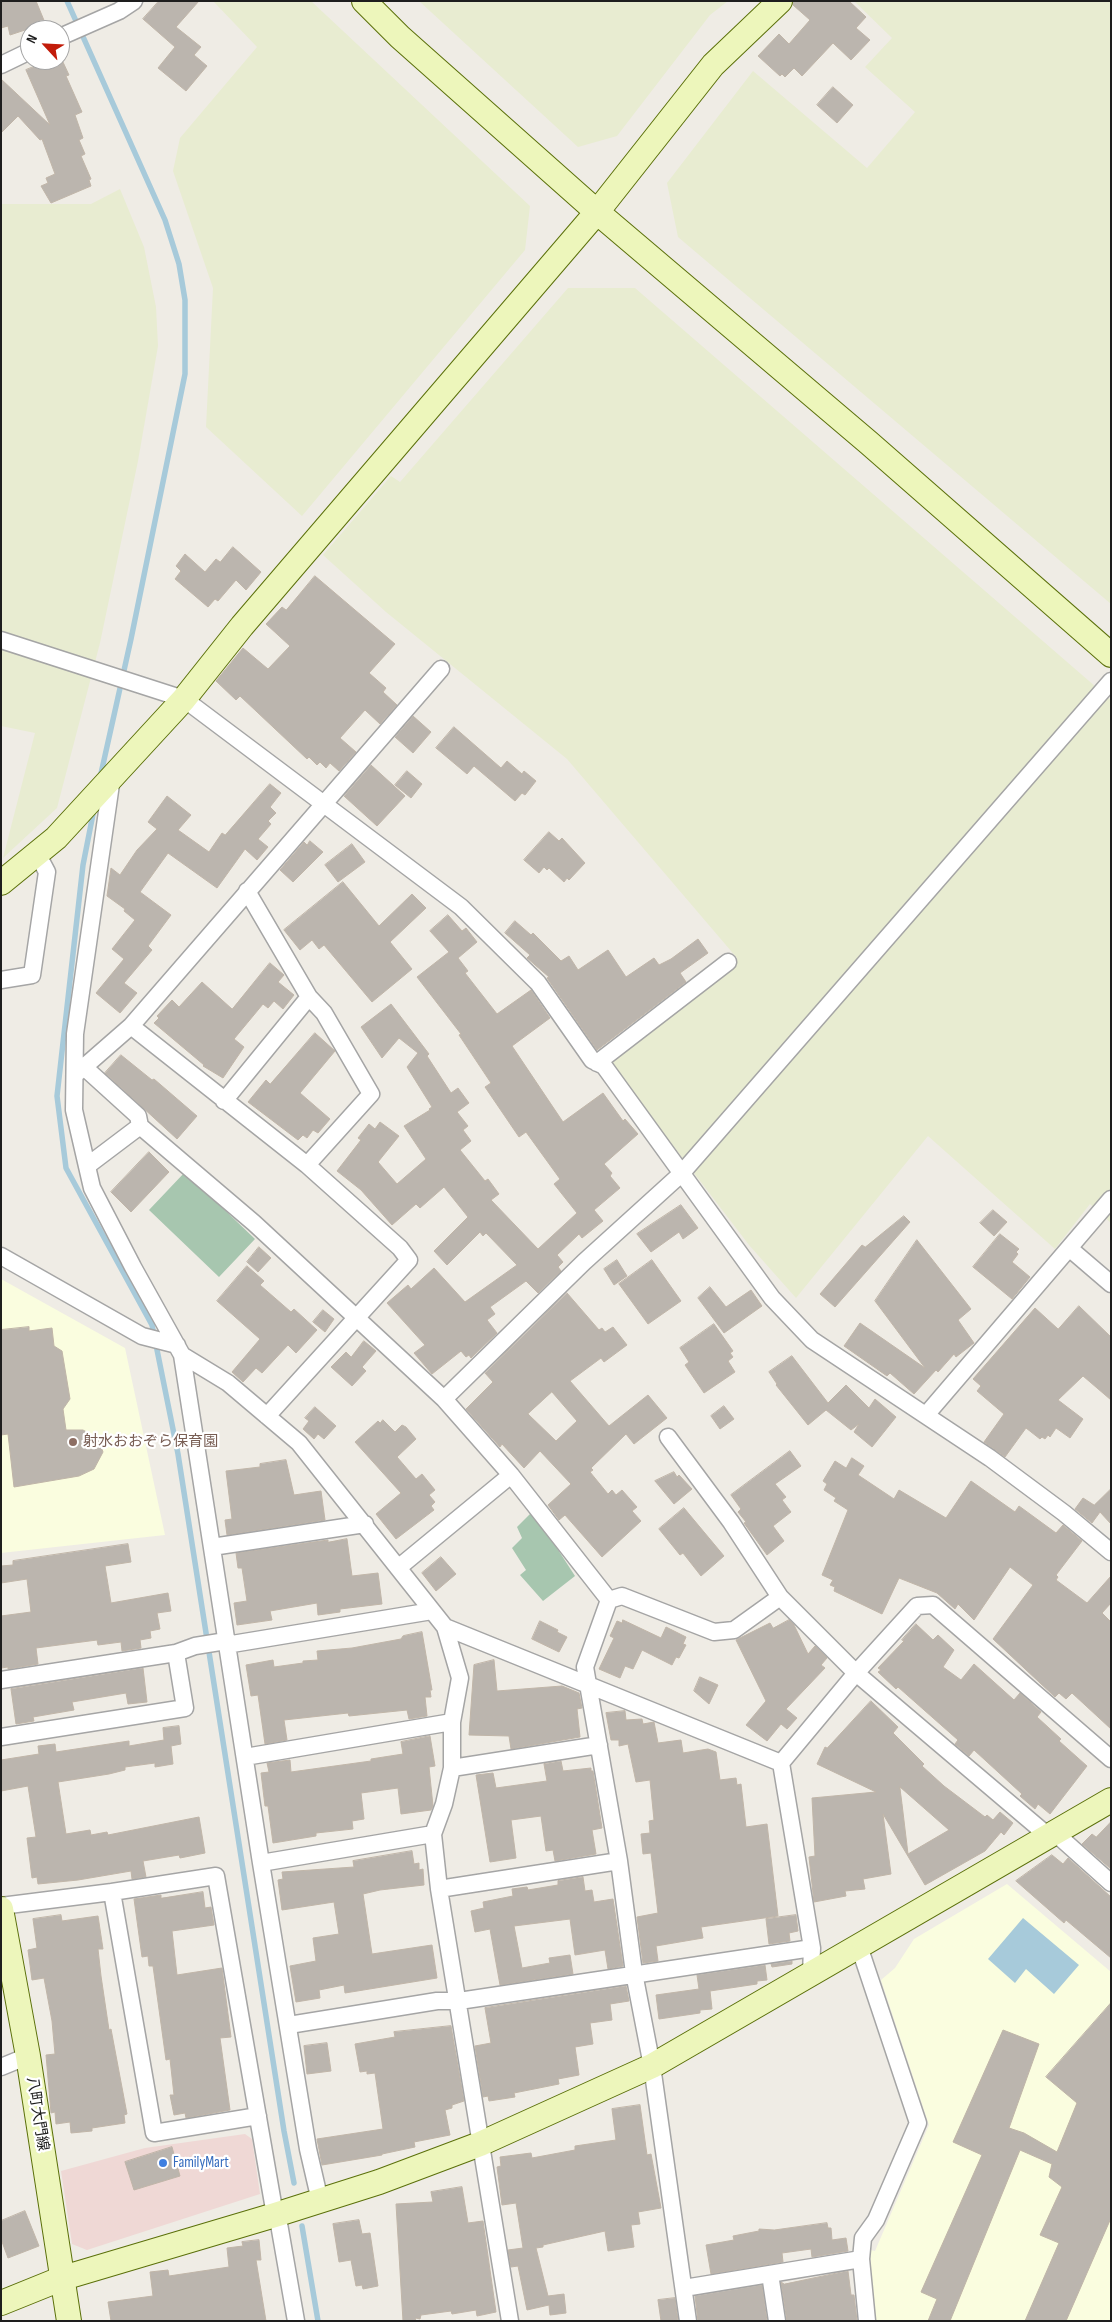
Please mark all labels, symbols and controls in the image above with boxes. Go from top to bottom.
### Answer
north arrow [20,20,70,70]
text: N [23,32,41,46]
place label: 射水おおぞら保育園 [83,1433,218,1451]
marker: 射水おおぞら保育園 [67,1436,79,1448]
street label: 八町大門線 [22,2076,52,2152]
place label: FamilyMart [173,2154,229,2172]
marker: FamilyMart [157,2157,169,2169]

